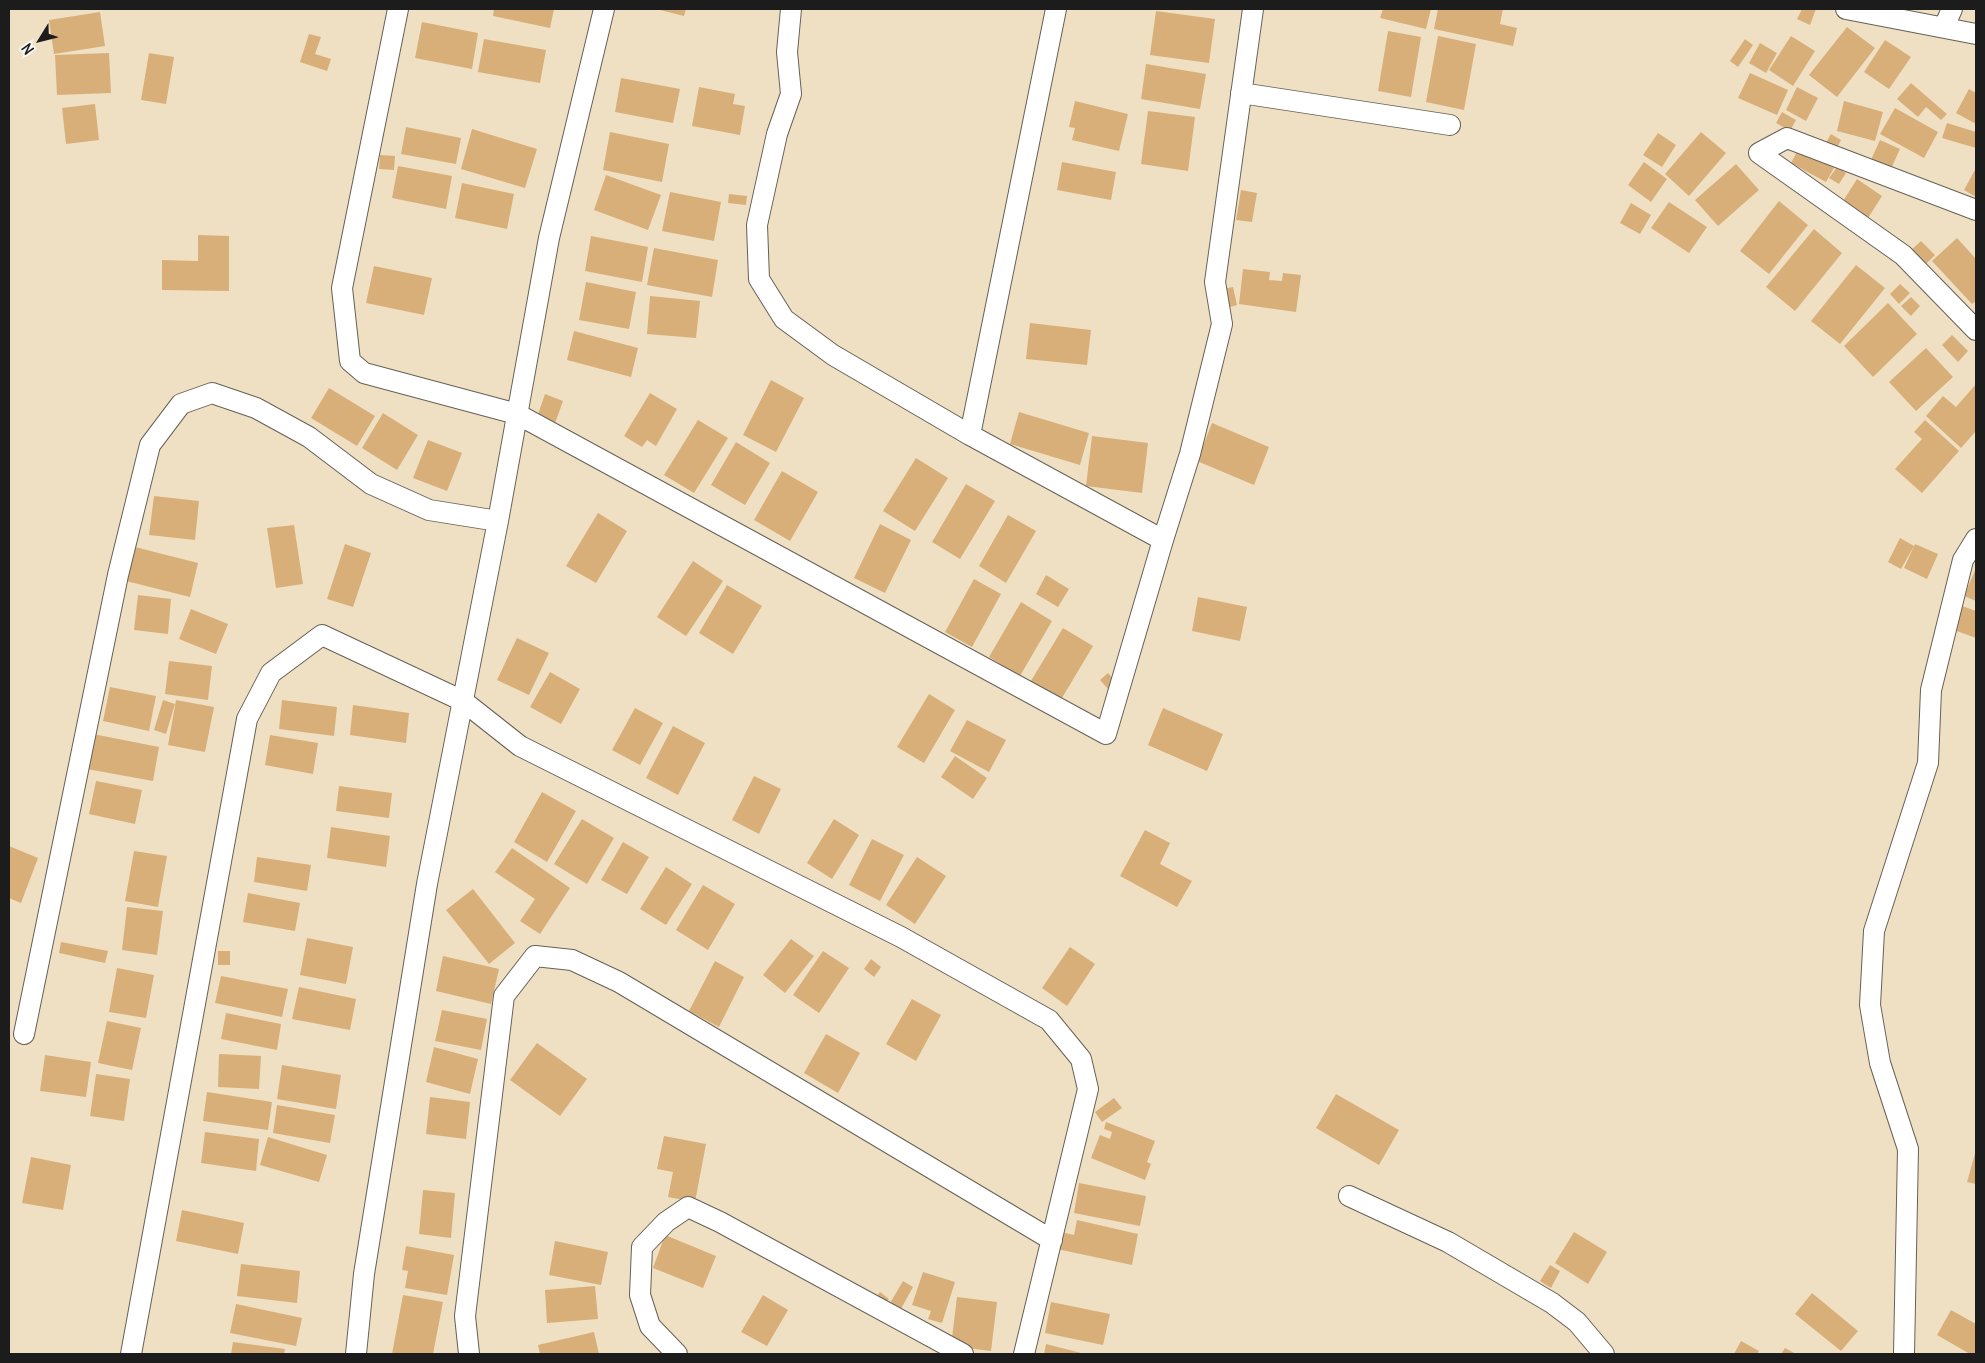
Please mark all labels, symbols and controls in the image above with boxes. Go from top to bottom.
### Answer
north arrow [15,15,65,65]
text: N [18,40,38,58]

